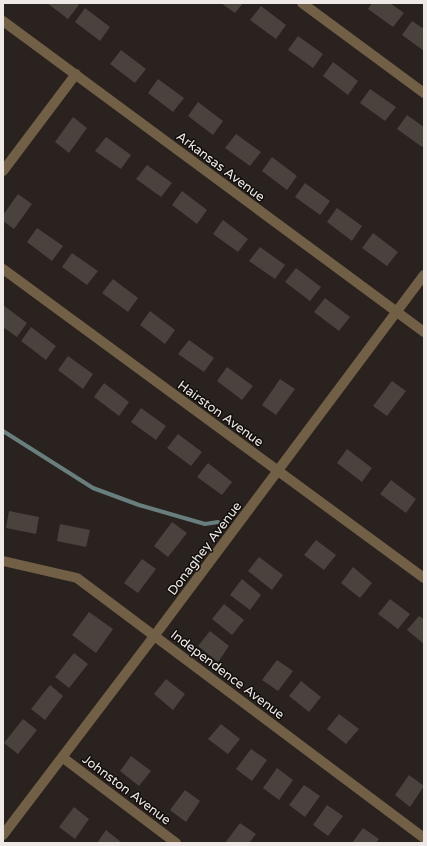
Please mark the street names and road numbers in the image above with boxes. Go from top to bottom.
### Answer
street label: Arkansas Avenue [173,128,268,205]
street label: Hairston Avenue [174,377,266,450]
street label: Donaghey Avenue [164,499,245,599]
street label: Independence Avenue [167,627,287,723]
street label: Johnston Avenue [79,751,174,828]

